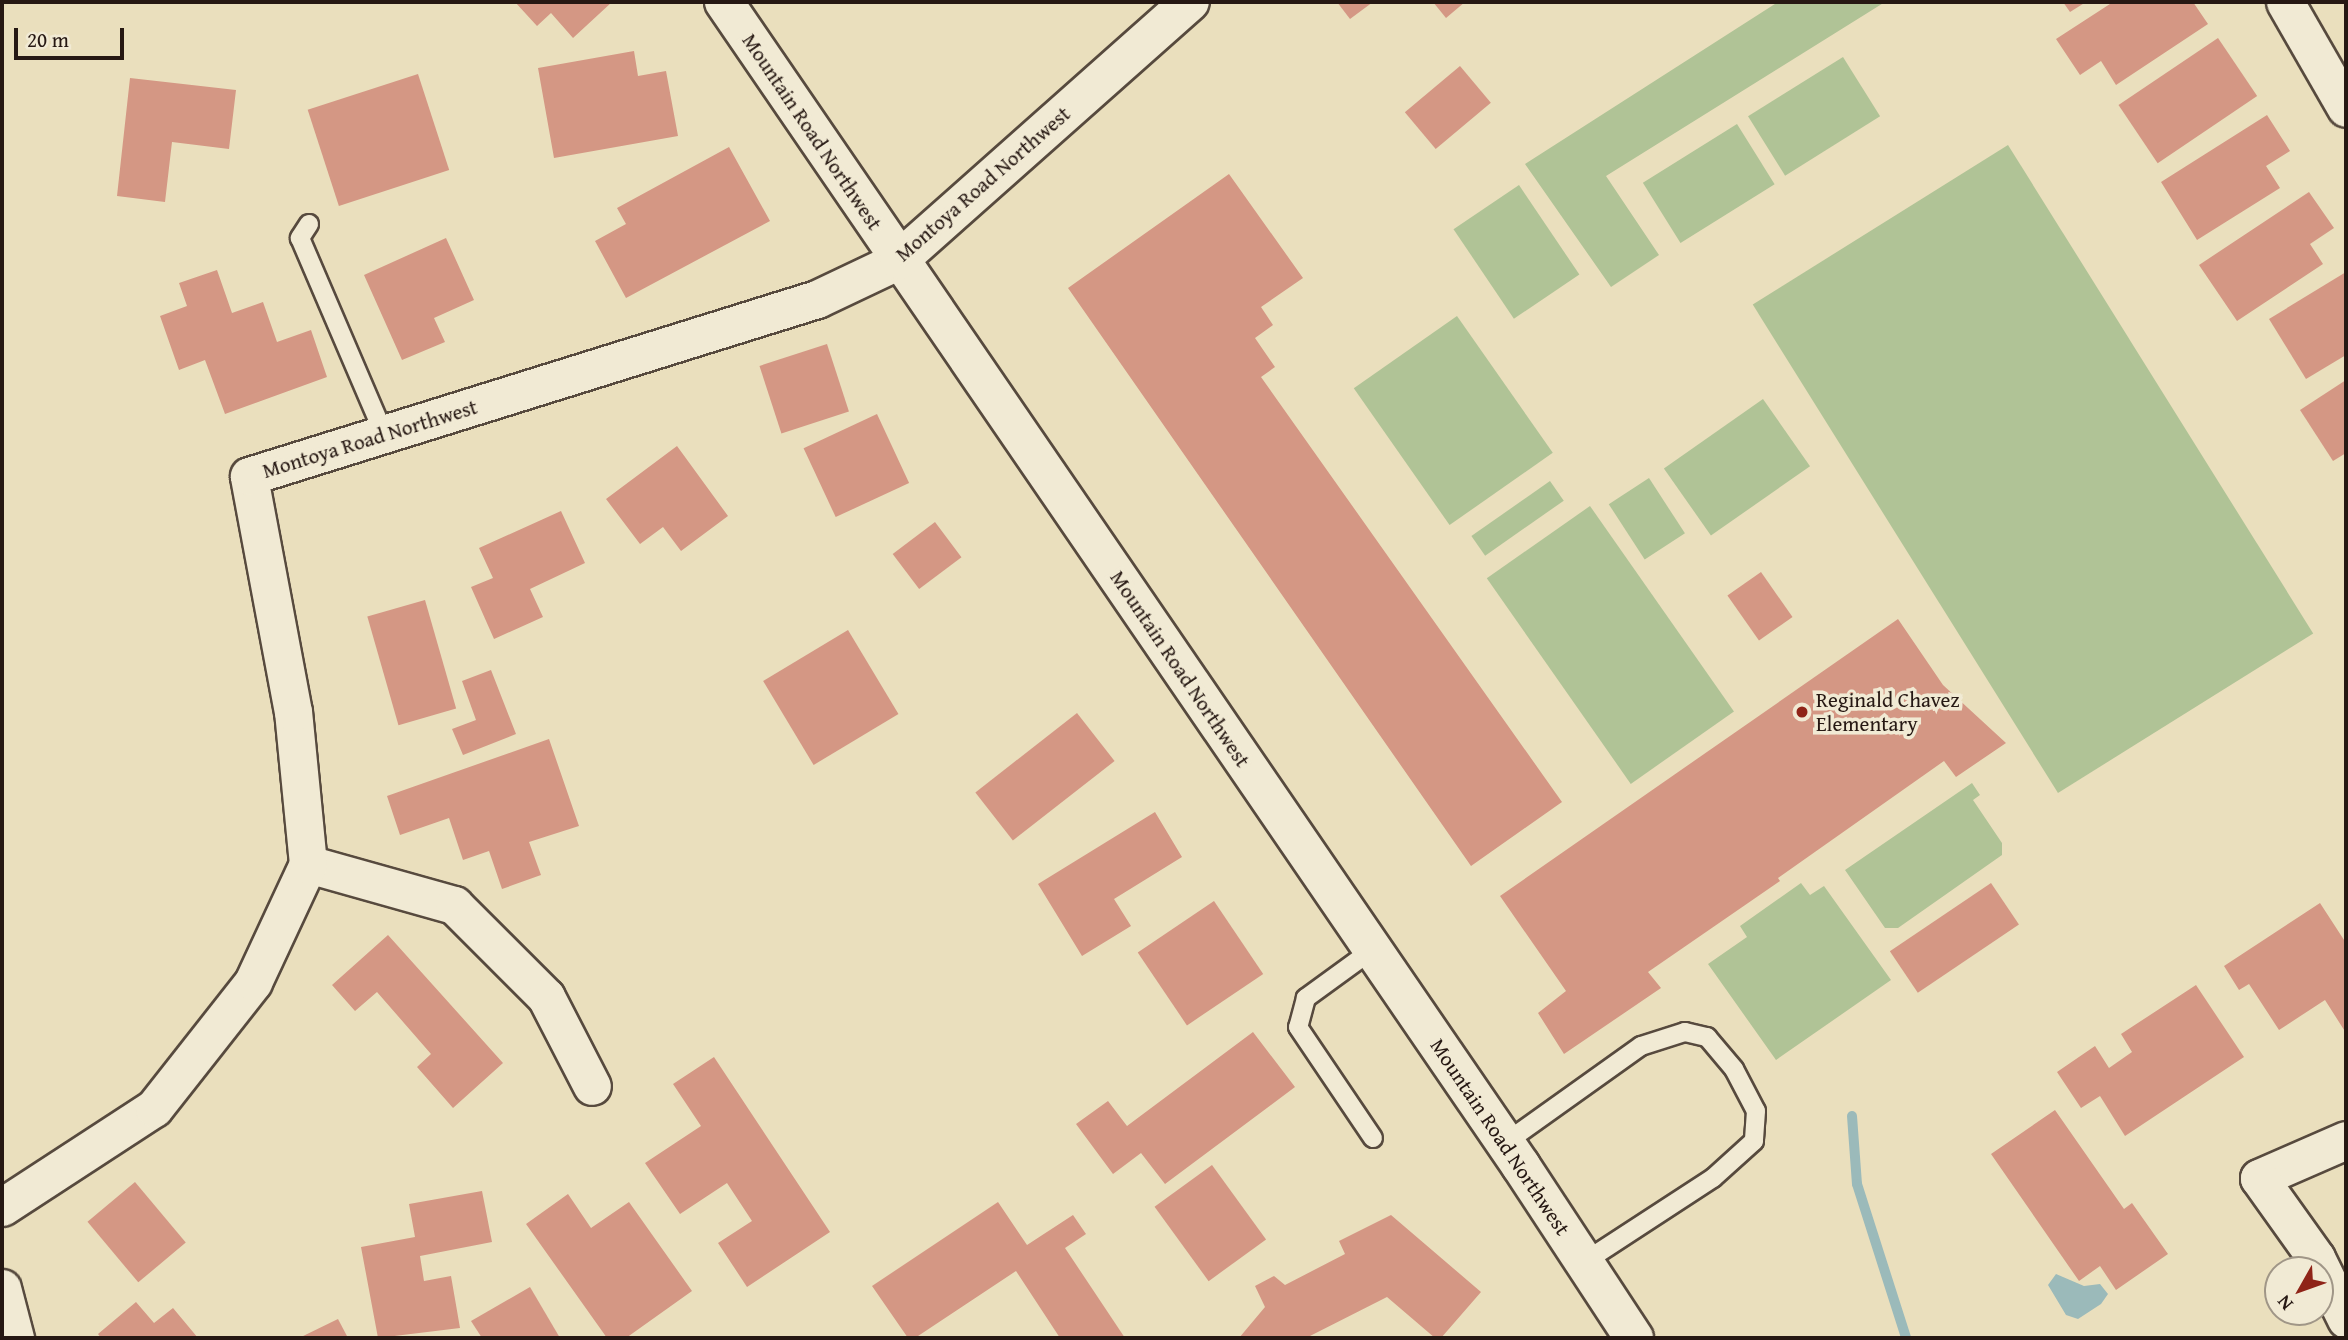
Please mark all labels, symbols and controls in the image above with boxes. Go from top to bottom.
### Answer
scale bar [18,14,128,58]
text: 20 m [27,24,69,55]
street label: Mountain Road Northwest [737,29,887,235]
street label: Montoya Road Northwest [890,101,1076,267]
street label: Montoya Road Northwest [259,394,481,484]
street label: Mountain Road Northwest [1105,566,1255,772]
place label: Reginald Chavez Elementary [1816,687,1960,737]
marker: Reginald Chavez Elementary [1794,704,1810,720]
street label: Mountain Road Northwest [1425,1034,1575,1240]
north arrow [2264,1256,2334,1326]
text: N [2270,1289,2299,1317]

